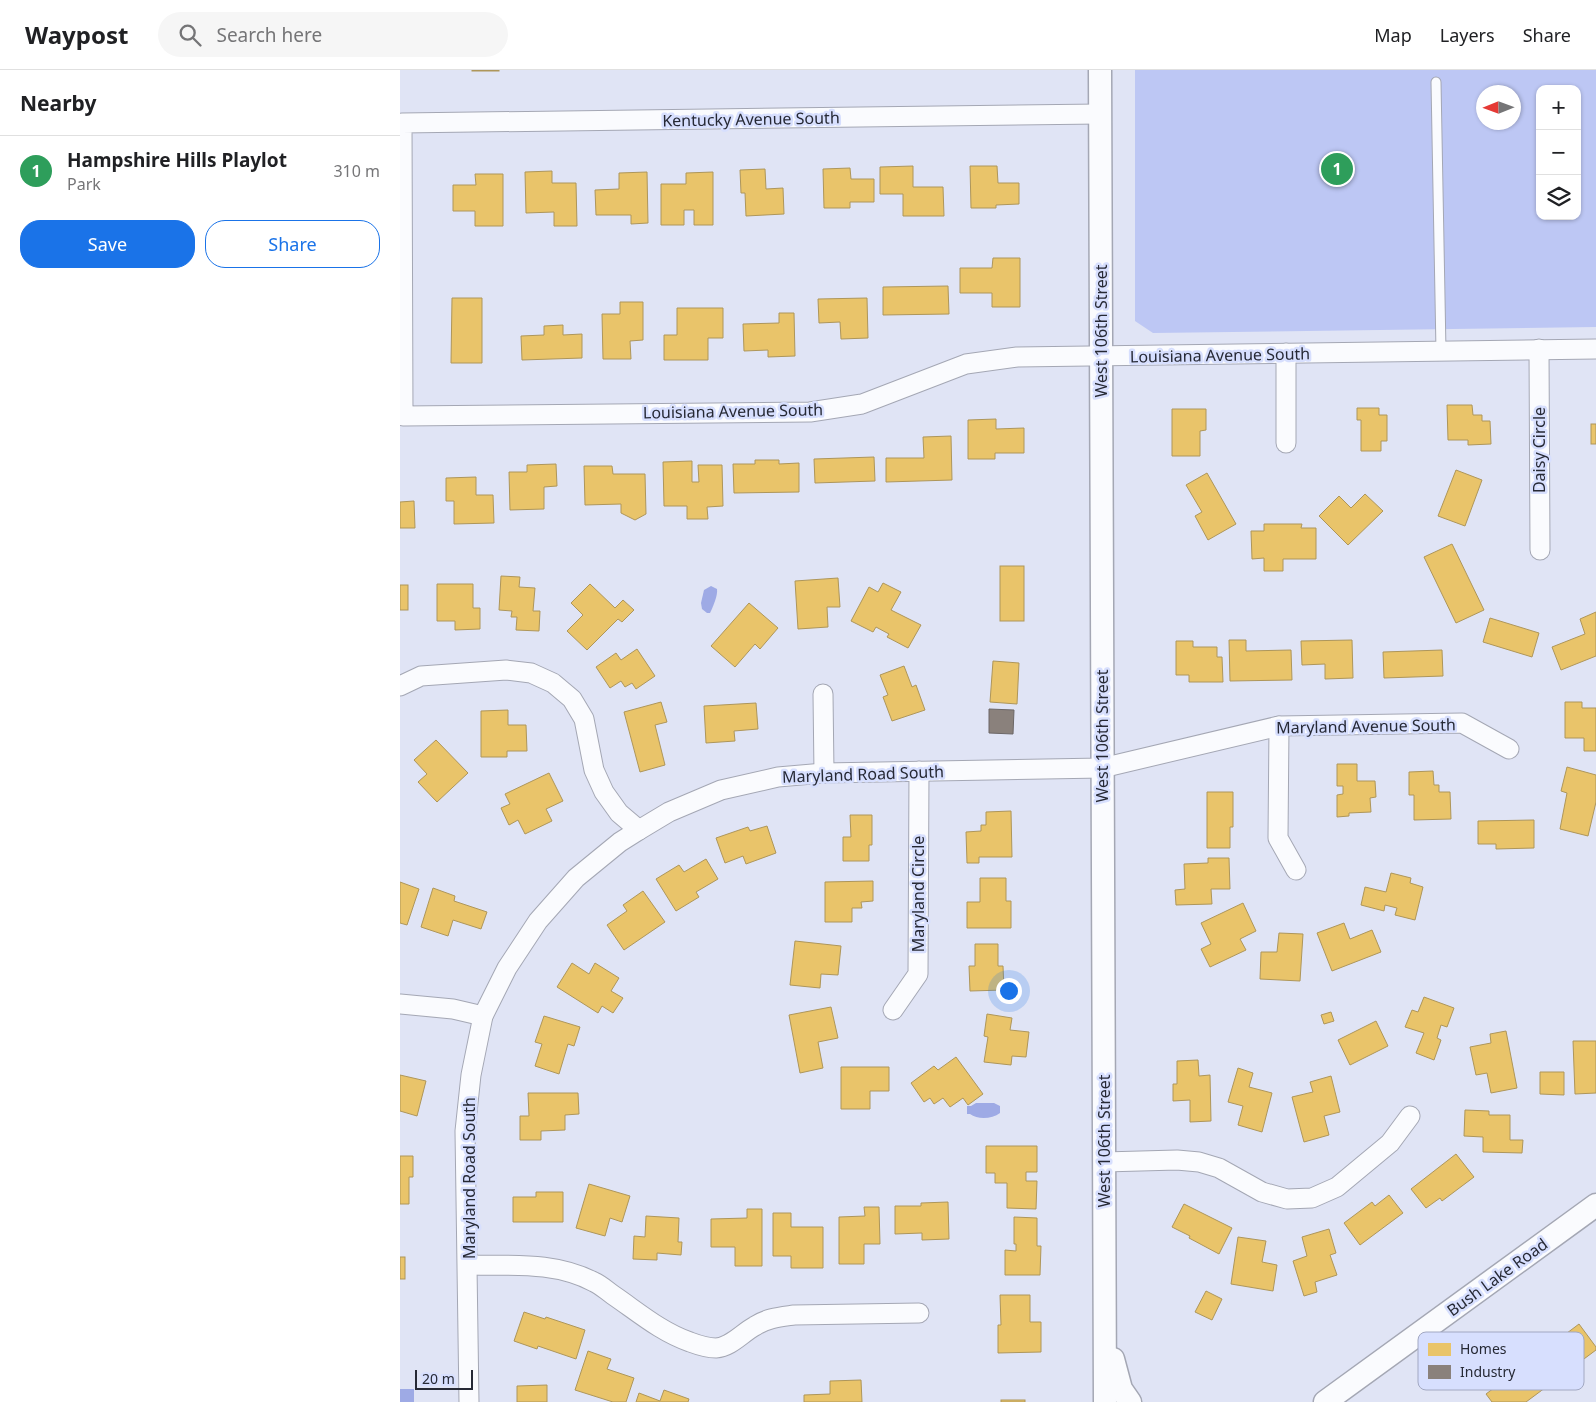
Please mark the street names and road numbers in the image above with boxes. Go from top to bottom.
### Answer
street label: Kentucky Avenue South [662,106,840,132]
street label: West 106th Street [1090,264,1112,398]
street label: Louisiana Avenue South [1130,342,1310,368]
street label: Louisiana Avenue South [643,398,823,424]
street label: Daisy Circle [1528,407,1550,493]
street label: West 106th Street [1091,669,1113,803]
street label: Maryland Avenue South [1276,713,1456,739]
street label: Maryland Road South [782,760,944,788]
street label: Maryland Circle [907,836,929,952]
street label: West 106th Street [1093,1074,1115,1208]
street label: Maryland Road South [458,1097,480,1259]
street label: Bush Lake Road [1442,1233,1552,1321]

